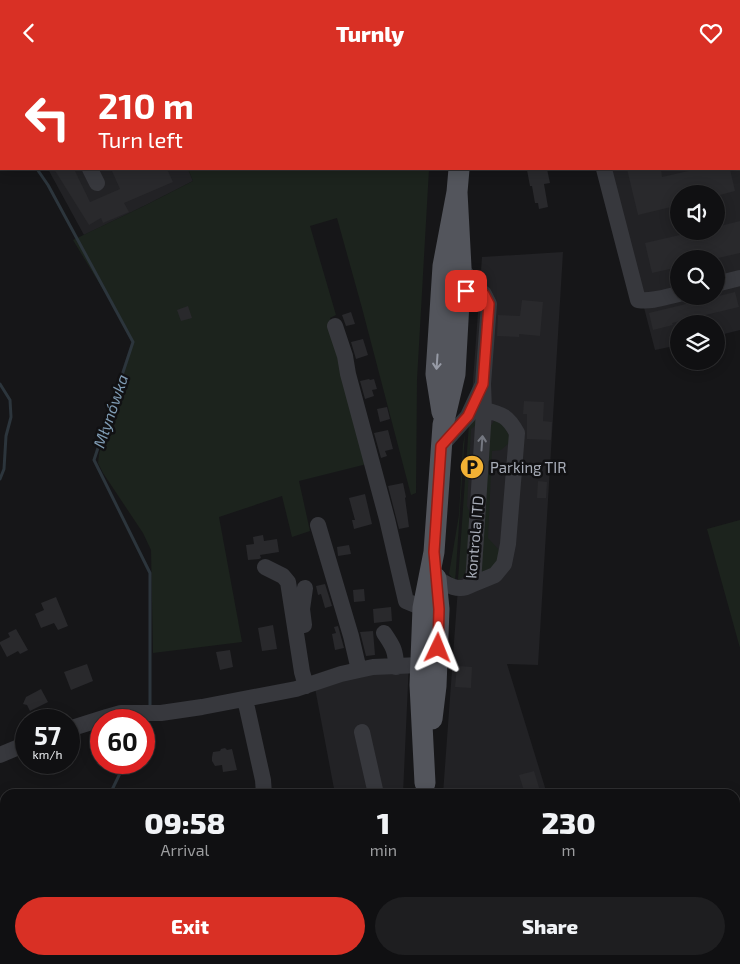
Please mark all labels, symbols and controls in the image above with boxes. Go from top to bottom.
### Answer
icon: back [15,19,43,47]
icon: heart [697,19,725,47]
text: Turnly [336,20,404,46]
text: 210 m [98,84,194,126]
icon: left [15,85,80,150]
text: Turn left [98,126,183,152]
map controls [670,185,725,370]
button: sound [670,185,725,240]
button: search [670,250,725,305]
pin [445,270,487,312]
icon: arrive [452,277,480,305]
button: layers [670,315,725,370]
one-way arrow [433,354,442,370]
water label: Młynówka [89,372,132,451]
one-way arrow [477,435,486,451]
parking icon: Parking TIR [459,454,485,480]
place label: Parking TIR [490,458,566,476]
street label: kontrola ITD [461,495,487,579]
position arrow [411,621,463,673]
speed limit sign: 60 [90,709,155,774]
text: 57 [34,720,61,750]
text: km/h [33,747,62,761]
text: 09:58 [144,804,226,840]
text: 1 [377,804,390,840]
text: 230 [541,804,596,840]
text: Arrival [161,840,209,859]
text: min [370,840,397,859]
text: m [562,840,576,859]
button: Exit [15,897,365,955]
button: Share [375,897,725,955]

